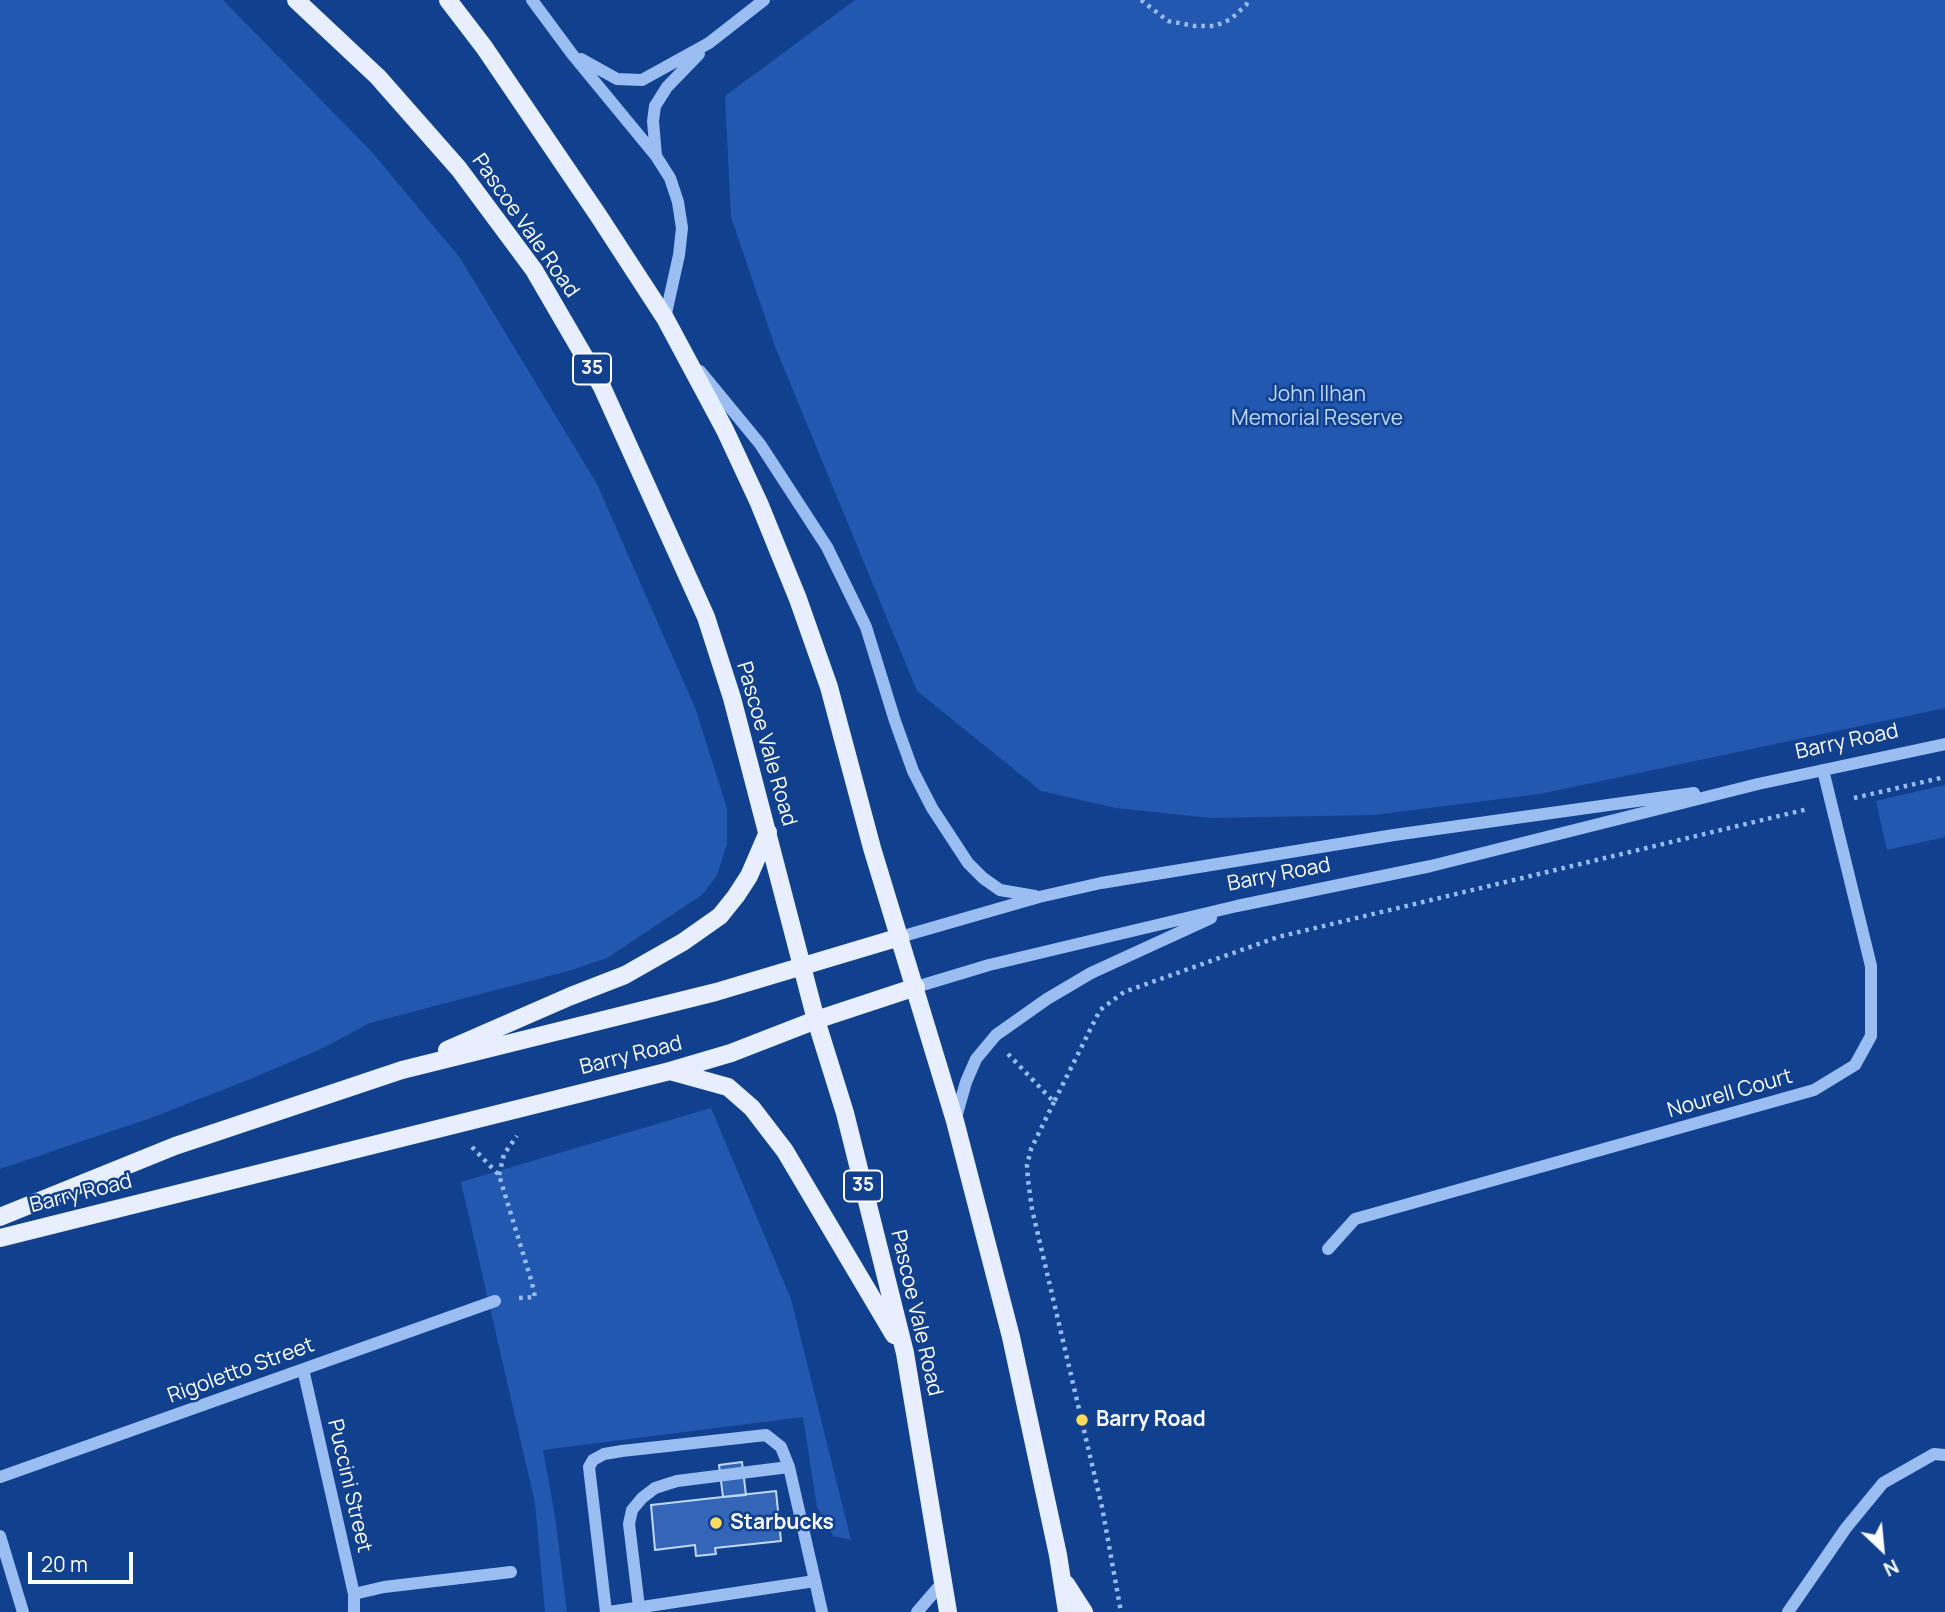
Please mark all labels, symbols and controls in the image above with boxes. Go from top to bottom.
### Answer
street label: Pascoe Vale Road [466,149,584,303]
road number: 35 [573,354,611,384]
park label: John Ilhan Memorial Reserve [1231,382,1403,432]
street label: Pascoe Vale Road [731,659,801,829]
street label: Barry Road [1793,719,1901,765]
street label: Barry Road [1225,853,1333,897]
street label: Barry Road [577,1031,685,1081]
street label: Nourell Court [1665,1064,1795,1124]
street label: Barry Road [27,1169,135,1219]
road number: 35 [844,1170,882,1202]
street label: Pascoe Vale Road [885,1228,947,1398]
street label: Rigoletto Street [164,1333,318,1409]
place label: Barry Road [1096,1407,1206,1433]
marker: Barry Road [1074,1412,1090,1428]
street label: Puccini Street [321,1417,377,1555]
place label: Starbucks [730,1510,834,1536]
north arrow [1847,1514,1917,1584]
marker: Starbucks [708,1515,724,1531]
scale bar [32,1538,136,1582]
text: 20 m [41,1550,88,1578]
text: N [1879,1553,1903,1583]

